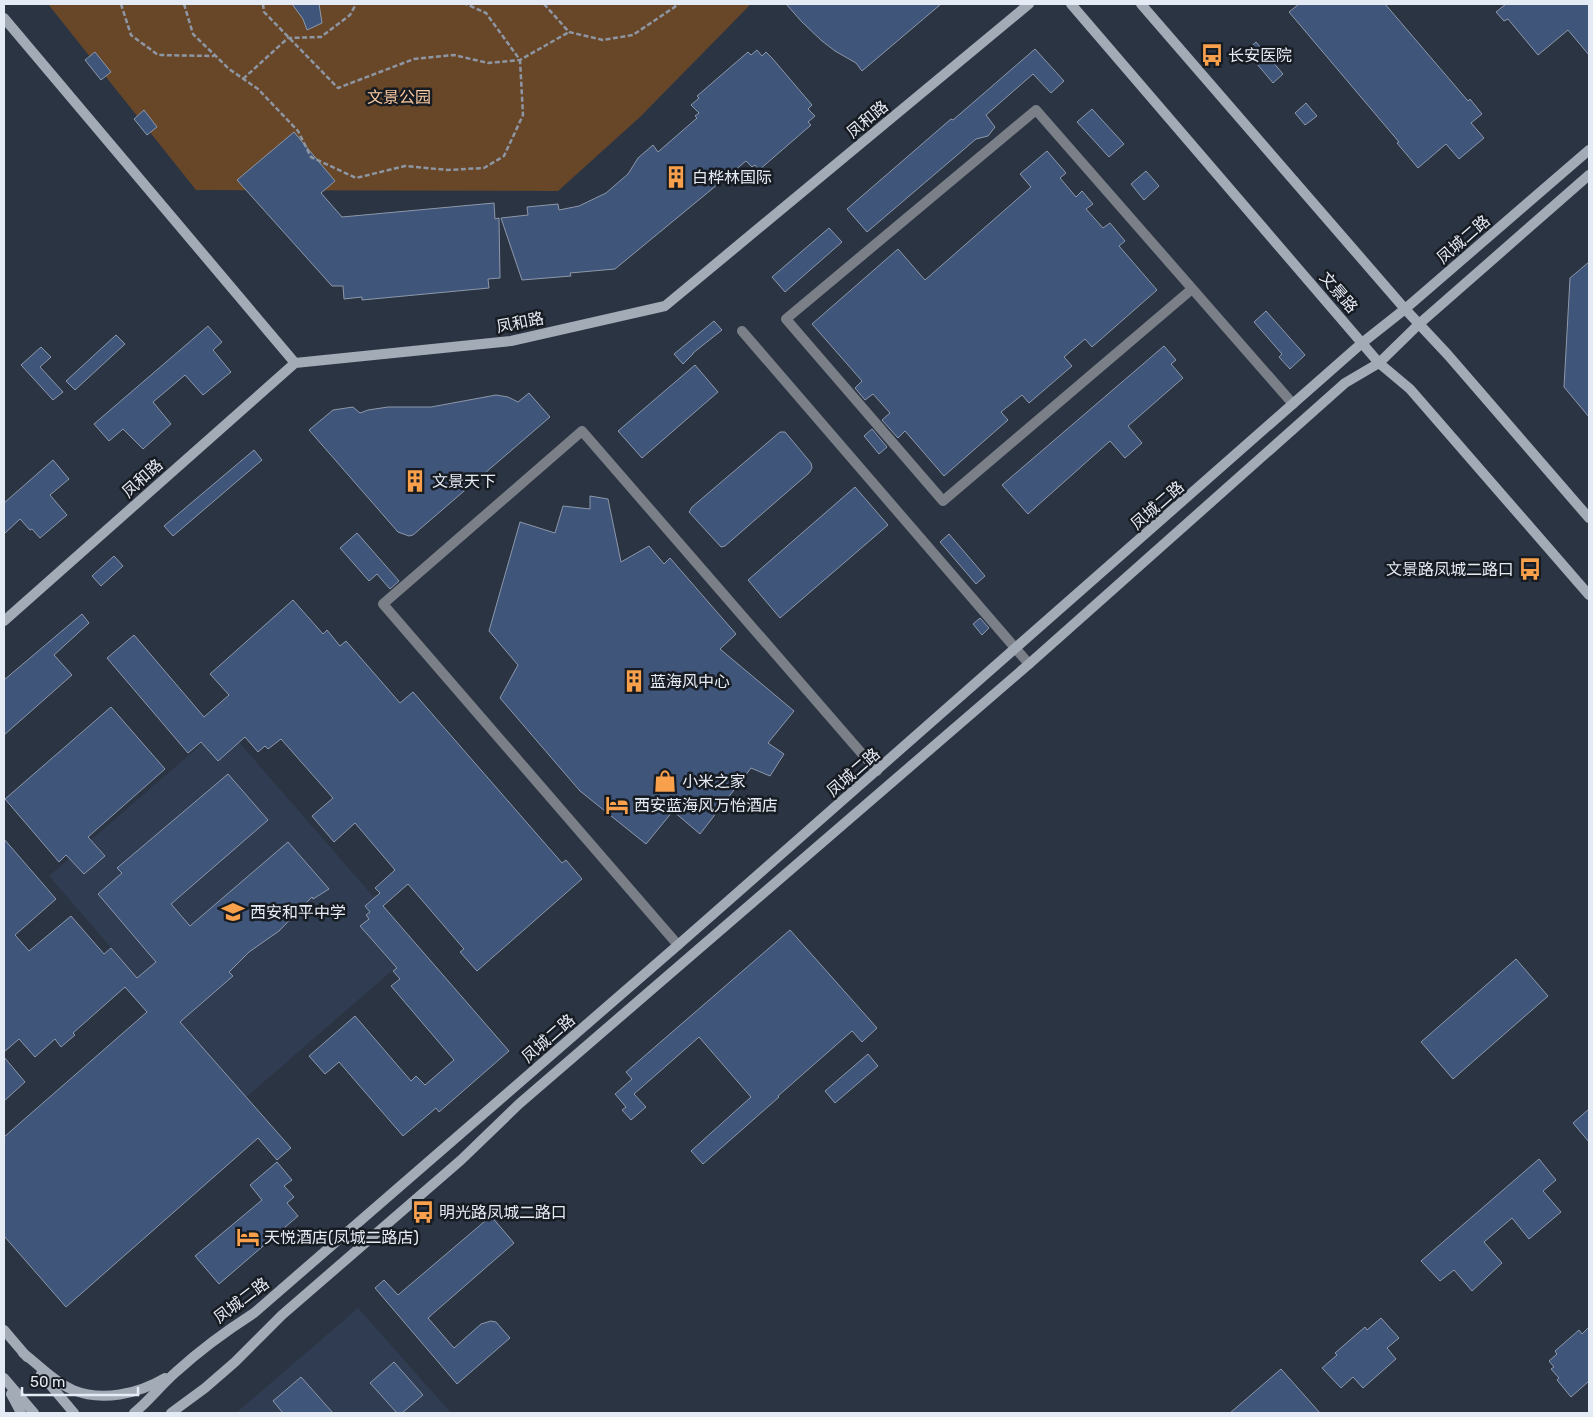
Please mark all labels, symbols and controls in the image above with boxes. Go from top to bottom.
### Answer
bus stop icon: 长安医院 [1199,42,1225,68]
place label: 长安医院 [1228,46,1292,65]
park label: 文景公园 [367,88,431,107]
street label: 凤和路 [843,97,892,142]
building icon: 白桦林国际 [663,164,689,190]
place label: 白桦林国际 [692,168,772,187]
street label: 凤城二路 [1433,211,1494,268]
street label: 文景路 [1316,268,1362,317]
street label: 凤和路 [495,309,545,336]
street label: 凤和路 [118,455,167,501]
building icon: 文景天下 [402,468,428,494]
place label: 文景天下 [432,472,496,491]
street label: 凤城二路 [1127,477,1188,534]
bus stop icon: 文景路凤城二路口 [1517,556,1543,582]
place label: 文景路凤城二路口 [1386,560,1514,579]
building icon: 蓝海风中心 [621,668,647,694]
place label: 蓝海风中心 [650,672,730,691]
street label: 凤城二路 [823,744,884,801]
shop icon: 小米之家 [652,768,678,794]
place label: 小米之家 [682,772,746,791]
hotel icon: 西安蓝海风万怡酒店 [604,792,630,818]
place label: 西安蓝海风万怡酒店 [634,796,778,815]
school or university icon: 西安和平中学 [220,899,246,925]
place label: 西安和平中学 [250,903,346,922]
street label: 凤城二路 [518,1010,579,1067]
bus stop icon: 明光路凤城二路口 [410,1199,436,1225]
place label: 明光路凤城二路口 [439,1203,567,1222]
hotel icon: 天悦酒店(凤城二路店) [235,1224,261,1250]
place label: 天悦酒店(凤城二路店) [264,1228,419,1247]
street label: 凤城二路 [210,1274,273,1327]
scale bar [22,1364,139,1396]
text: 50 m [30,1373,65,1391]

